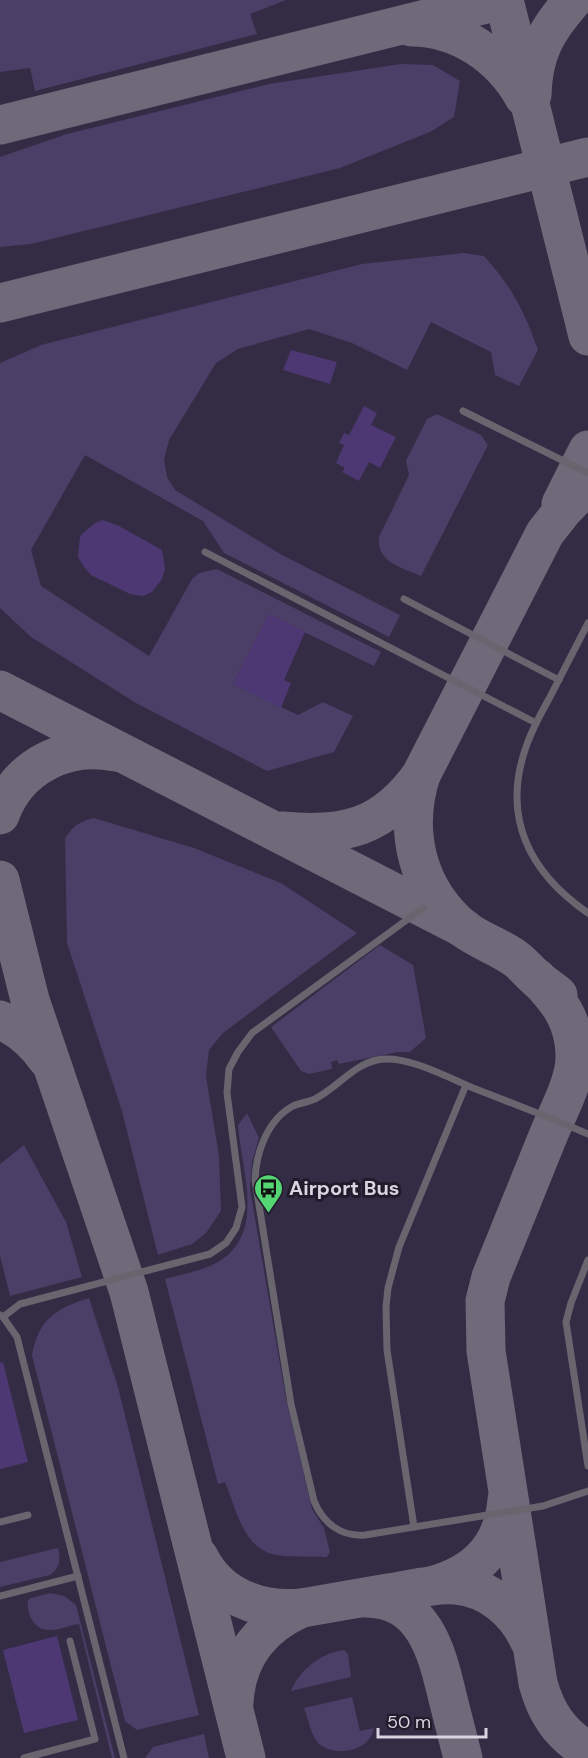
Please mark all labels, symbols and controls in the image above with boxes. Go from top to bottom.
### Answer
bus stop icon: Airport Bus [252,1172,284,1214]
place label: Airport Bus [289,1175,399,1201]
scale bar [378,1701,486,1739]
text: 50 m [387,1710,431,1734]

